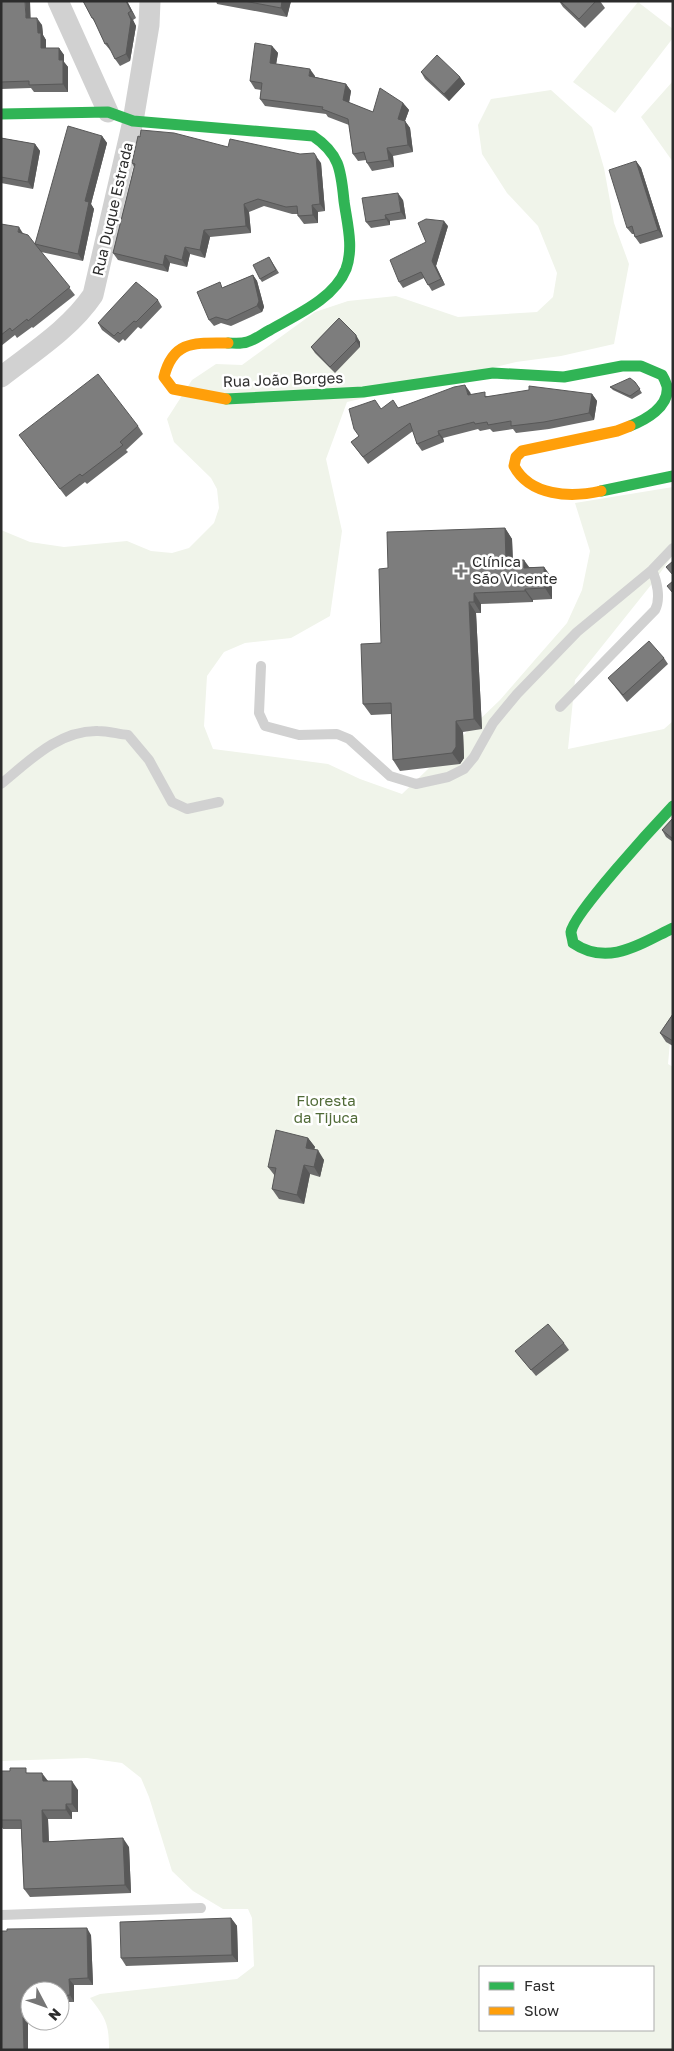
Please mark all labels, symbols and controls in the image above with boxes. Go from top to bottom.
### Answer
street label: Rua Duque Estrada [88,140,136,277]
street label: Rua João Borges [222,368,343,390]
place label: Clínica São Vicente [472,552,558,587]
marker: Clínica São Vicente [454,564,468,578]
park label: Floresta da Tijuca [294,1091,358,1126]
legend [479,1966,654,2031]
text: Fast [524,1976,555,1994]
north arrow [20,1981,70,2031]
text: Slow [524,2001,559,2019]
text: N [45,2005,65,2024]

